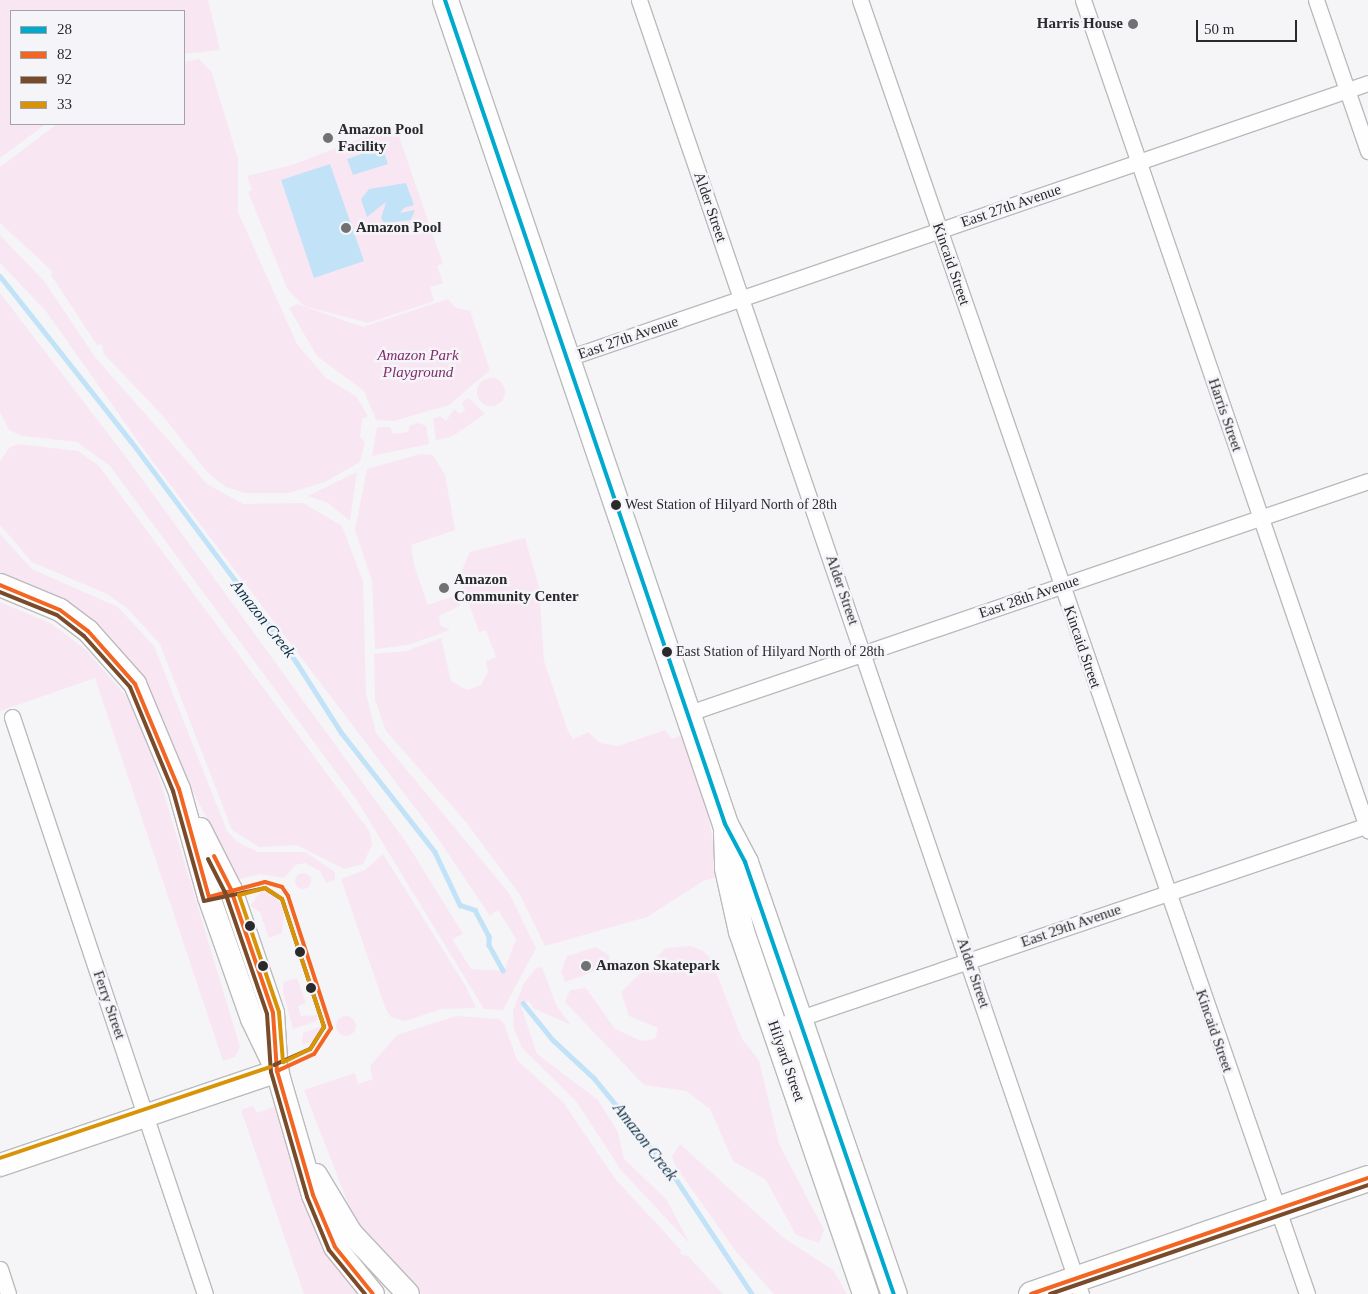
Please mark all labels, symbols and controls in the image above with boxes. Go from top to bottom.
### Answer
legend [10,10,185,125]
scale bar [1198,10,1299,42]
place label: Harris House [1037,15,1123,33]
marker: Harris House [1127,18,1139,30]
text: 28 [57,21,72,37]
text: 50 m [1204,21,1234,37]
text: 82 [57,46,72,62]
text: 92 [57,71,72,87]
text: 33 [57,96,72,112]
place label: Amazon Pool Facility [338,120,423,155]
marker: Amazon Pool Facility [322,132,334,144]
street label: Alder Street [690,170,730,244]
street label: East 27th Avenue [958,180,1064,232]
place label: Amazon Pool [356,219,441,237]
street label: Kincaid Street [928,220,974,308]
marker: Amazon Pool [340,222,352,234]
street label: East 27th Avenue [575,312,681,364]
park label: Amazon Park Playground [377,346,459,381]
street label: Harris Street [1204,376,1246,454]
place label: West Station of Hilyard North of 28th [625,497,837,513]
marker: West Station of Hilyard North of 28th [611,500,621,510]
street label: Alder Street [822,553,862,627]
place label: Amazon Community Center [454,570,579,605]
street label: East 28th Avenue [976,571,1082,623]
water label: Amazon Creek [227,576,299,662]
marker: Amazon Community Center [438,582,450,594]
street label: Kincaid Street [1059,603,1105,691]
place label: East Station of Hilyard North of 28th [676,644,884,660]
marker: East Station of Hilyard North of 28th [662,647,672,657]
street label: East 29th Avenue [1018,900,1124,952]
unlabelled marker [245,921,255,931]
street label: Alder Street [953,936,993,1010]
unlabelled marker [295,947,305,957]
place label: Amazon Skatepark [596,957,720,975]
marker: Amazon Skatepark [580,960,592,972]
unlabelled marker [258,961,268,971]
street label: Ferry Street [89,968,129,1042]
unlabelled marker [306,983,316,993]
street label: Kincaid Street [1191,987,1237,1075]
street label: Hilyard Street [764,1018,808,1104]
water label: Amazon Creek [609,1099,681,1185]

